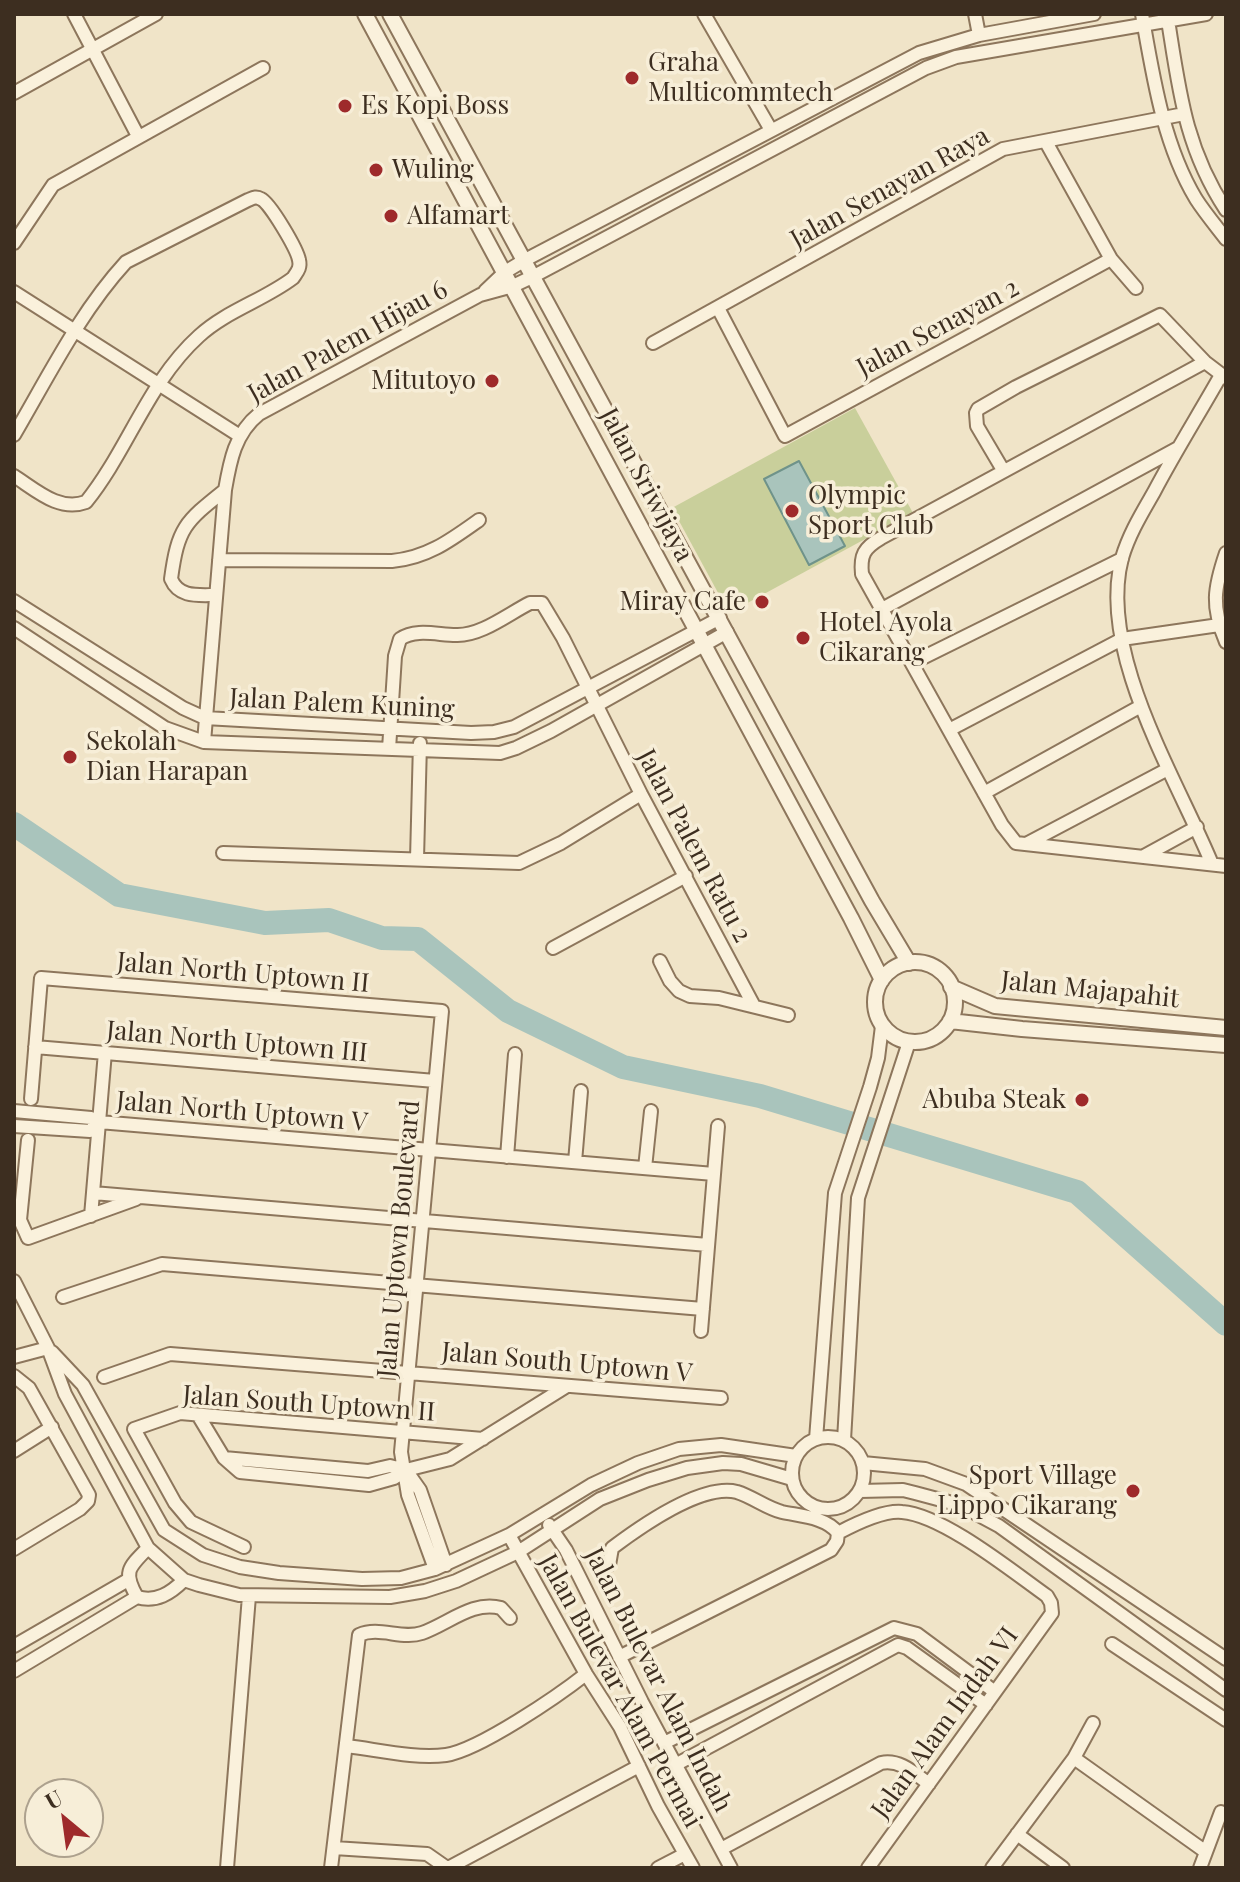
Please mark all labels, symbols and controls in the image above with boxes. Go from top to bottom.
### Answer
place label: Graha Multicommtech [648,47,833,108]
marker: Graha Multicommtech [623,69,641,87]
place label: Es Kopi Boss [361,90,509,122]
marker: Es Kopi Boss [336,97,354,115]
street label: Jalan Senayan Raya [785,121,995,255]
place label: Wuling [392,154,474,186]
marker: Wuling [367,161,385,179]
place label: Alfamart [407,200,509,232]
marker: Alfamart [382,207,400,225]
street label: Jalan Senayan 2 [852,272,1024,384]
street label: Jalan Palem Hijau 6 [243,274,453,410]
place label: Mitutoyo [371,365,476,397]
marker: Mitutoyo [483,372,501,390]
street label: Jalan Sriwijaya [592,403,700,567]
place label: Olympic Sport Club [808,480,934,542]
marker: Olympic Sport Club [783,502,801,520]
place label: Miray Cafe [620,586,746,618]
marker: Miray Cafe [753,593,771,611]
place label: Hotel Ayola Cikarang [819,607,952,668]
marker: Hotel Ayola Cikarang [794,629,812,647]
street label: Jalan Palem Kuning [229,683,455,725]
place label: Sekolah Dian Harapan [86,726,248,788]
street label: Jalan Palem Ratu 2 [630,744,758,948]
marker: Sekolah Dian Harapan [61,748,79,766]
street label: Jalan North Uptown II [116,946,370,1000]
street label: Jalan Majapahit [999,965,1181,1015]
street label: Jalan North Uptown III [105,1015,369,1069]
place label: Abuba Steak [922,1084,1066,1116]
street label: Jalan North Uptown V [115,1085,369,1139]
marker: Abuba Steak [1073,1091,1091,1109]
street label: Jalan Uptown Boulevard [371,1099,427,1379]
street label: Jalan South Uptown V [440,1336,694,1390]
street label: Jalan South Uptown II [182,1380,436,1428]
place label: Sport Village Lippo Cikarang [937,1460,1117,1522]
marker: Sport Village Lippo Cikarang [1124,1482,1142,1500]
street label: Jalan Bulevar Alam Indah [578,1543,738,1817]
street label: Jalan Bulevar Alam Permai [532,1549,708,1833]
street label: Jalan Alam Indah VI [865,1621,1025,1825]
north arrow [24,1778,104,1858]
text: U [39,1782,67,1816]

